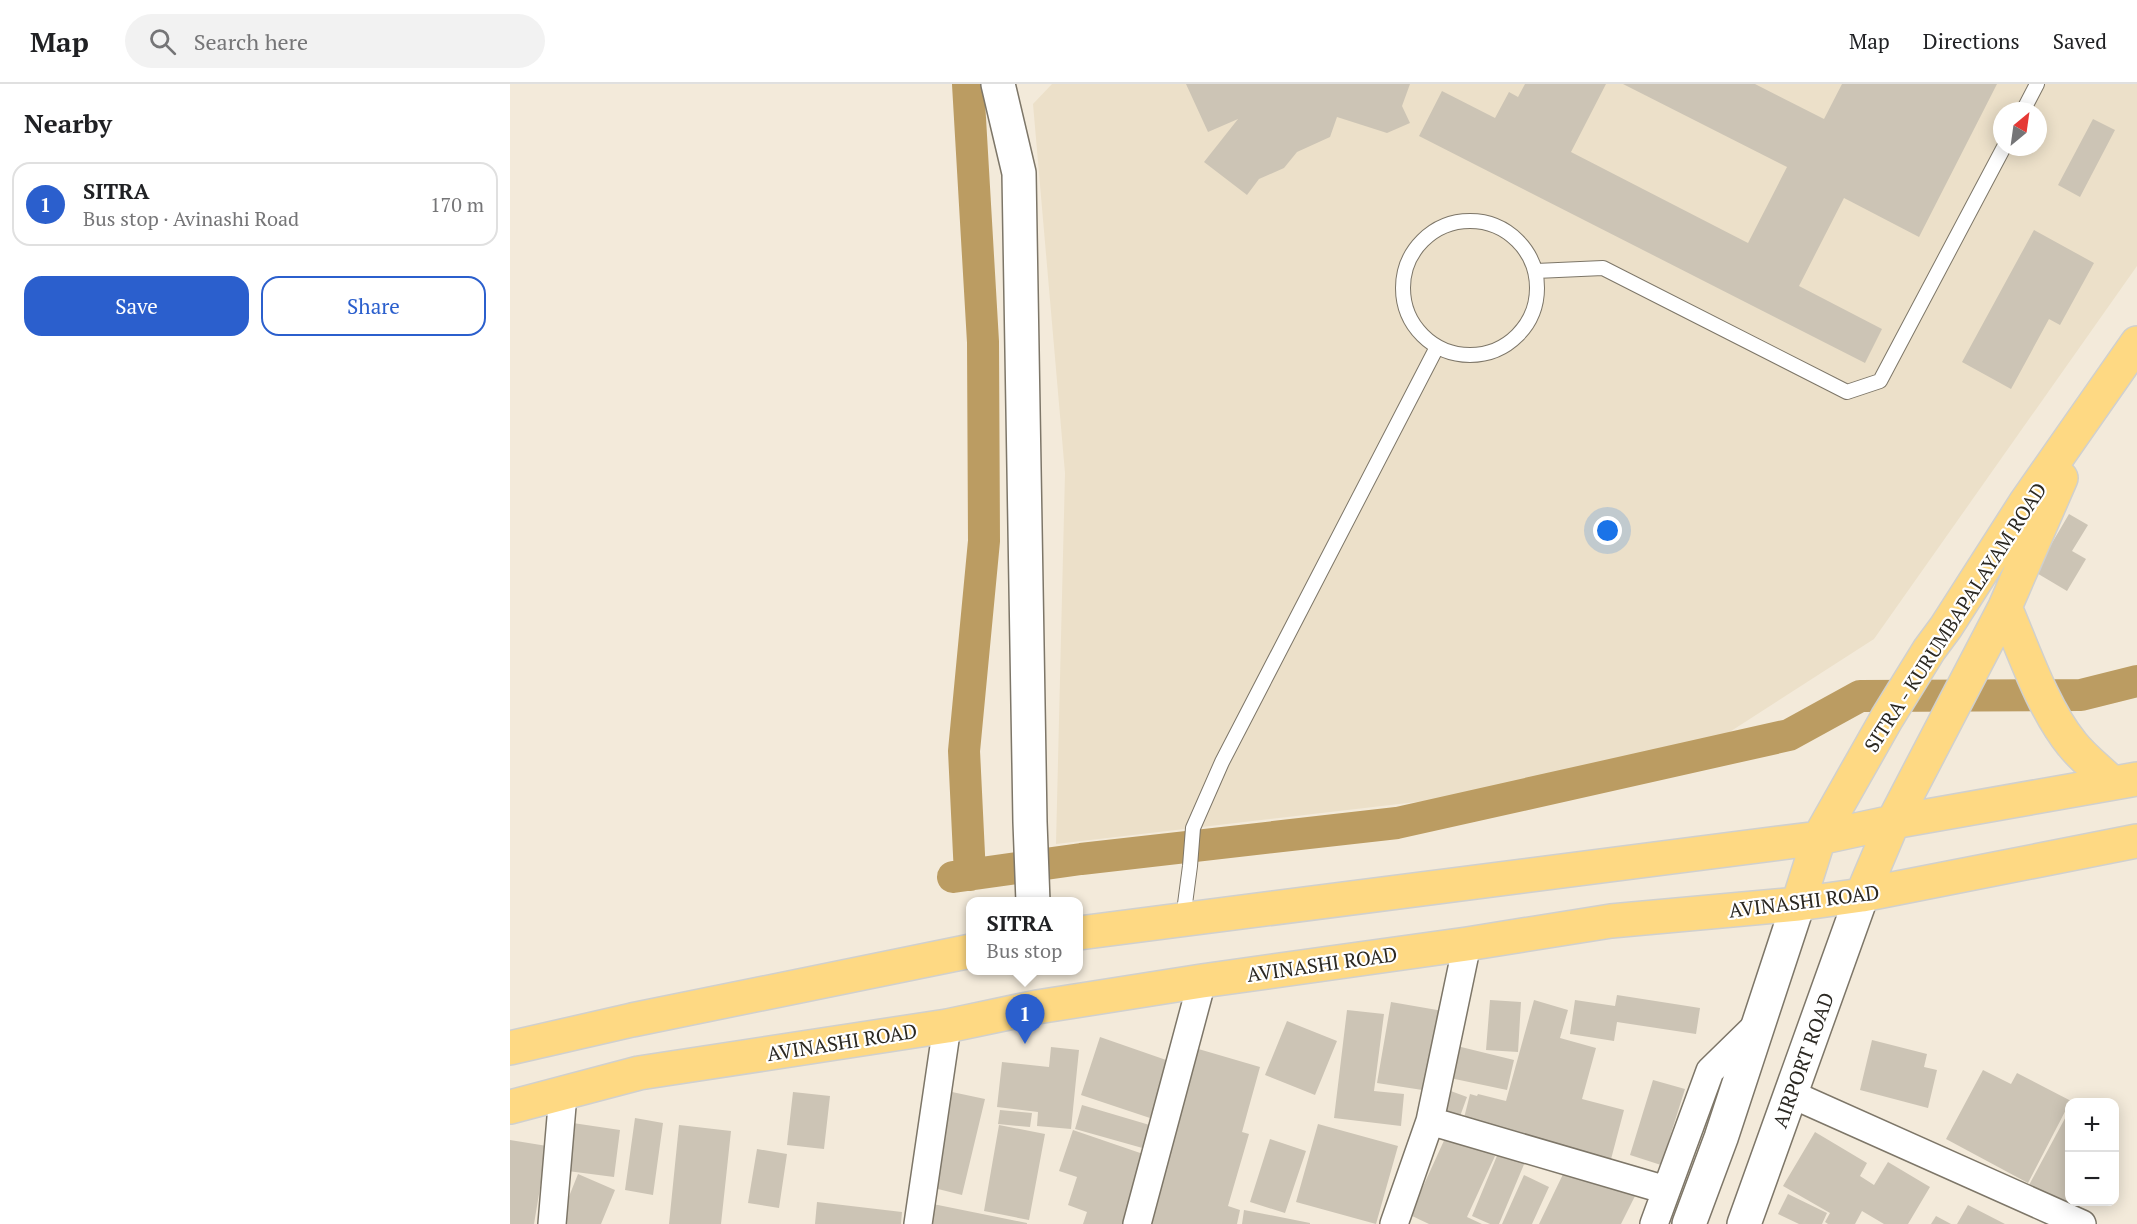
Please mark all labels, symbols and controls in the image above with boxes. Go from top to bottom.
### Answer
search box [125,14,545,68]
text: Map [30,23,89,60]
icon: search [146,25,179,58]
text: Search here [194,27,308,56]
text: Map [1849,27,1890,55]
text: Directions [1923,27,2020,55]
text: Saved [2053,27,2107,55]
north arrow [1993,102,2047,156]
text: Nearby [24,106,112,140]
text: SITRA [83,176,150,205]
text: 1 [40,191,51,218]
text: 170 m [430,191,484,218]
text: Bus stop · Avinashi Road [83,205,299,232]
button: Save [24,276,249,336]
button: Share [261,276,486,336]
street label: SITRA - KURUMBAPALAYAM ROAD [1858,477,2052,757]
your location [1593,516,1622,545]
street label: AVINASHI ROAD [1727,878,1881,924]
popup [966,897,1083,975]
text: SITRA [987,908,1053,937]
text: Bus stop [987,937,1062,964]
street label: AVINASHI ROAD [1245,940,1399,988]
street label: AIRPORT ROAD [1766,988,1840,1132]
pin: 1 [1006,994,1044,1044]
street label: AVINASHI ROAD [765,1017,919,1067]
map controls [2065,1098,2119,1206]
button: + [2065,1098,2119,1152]
button: − [2065,1152,2119,1206]

